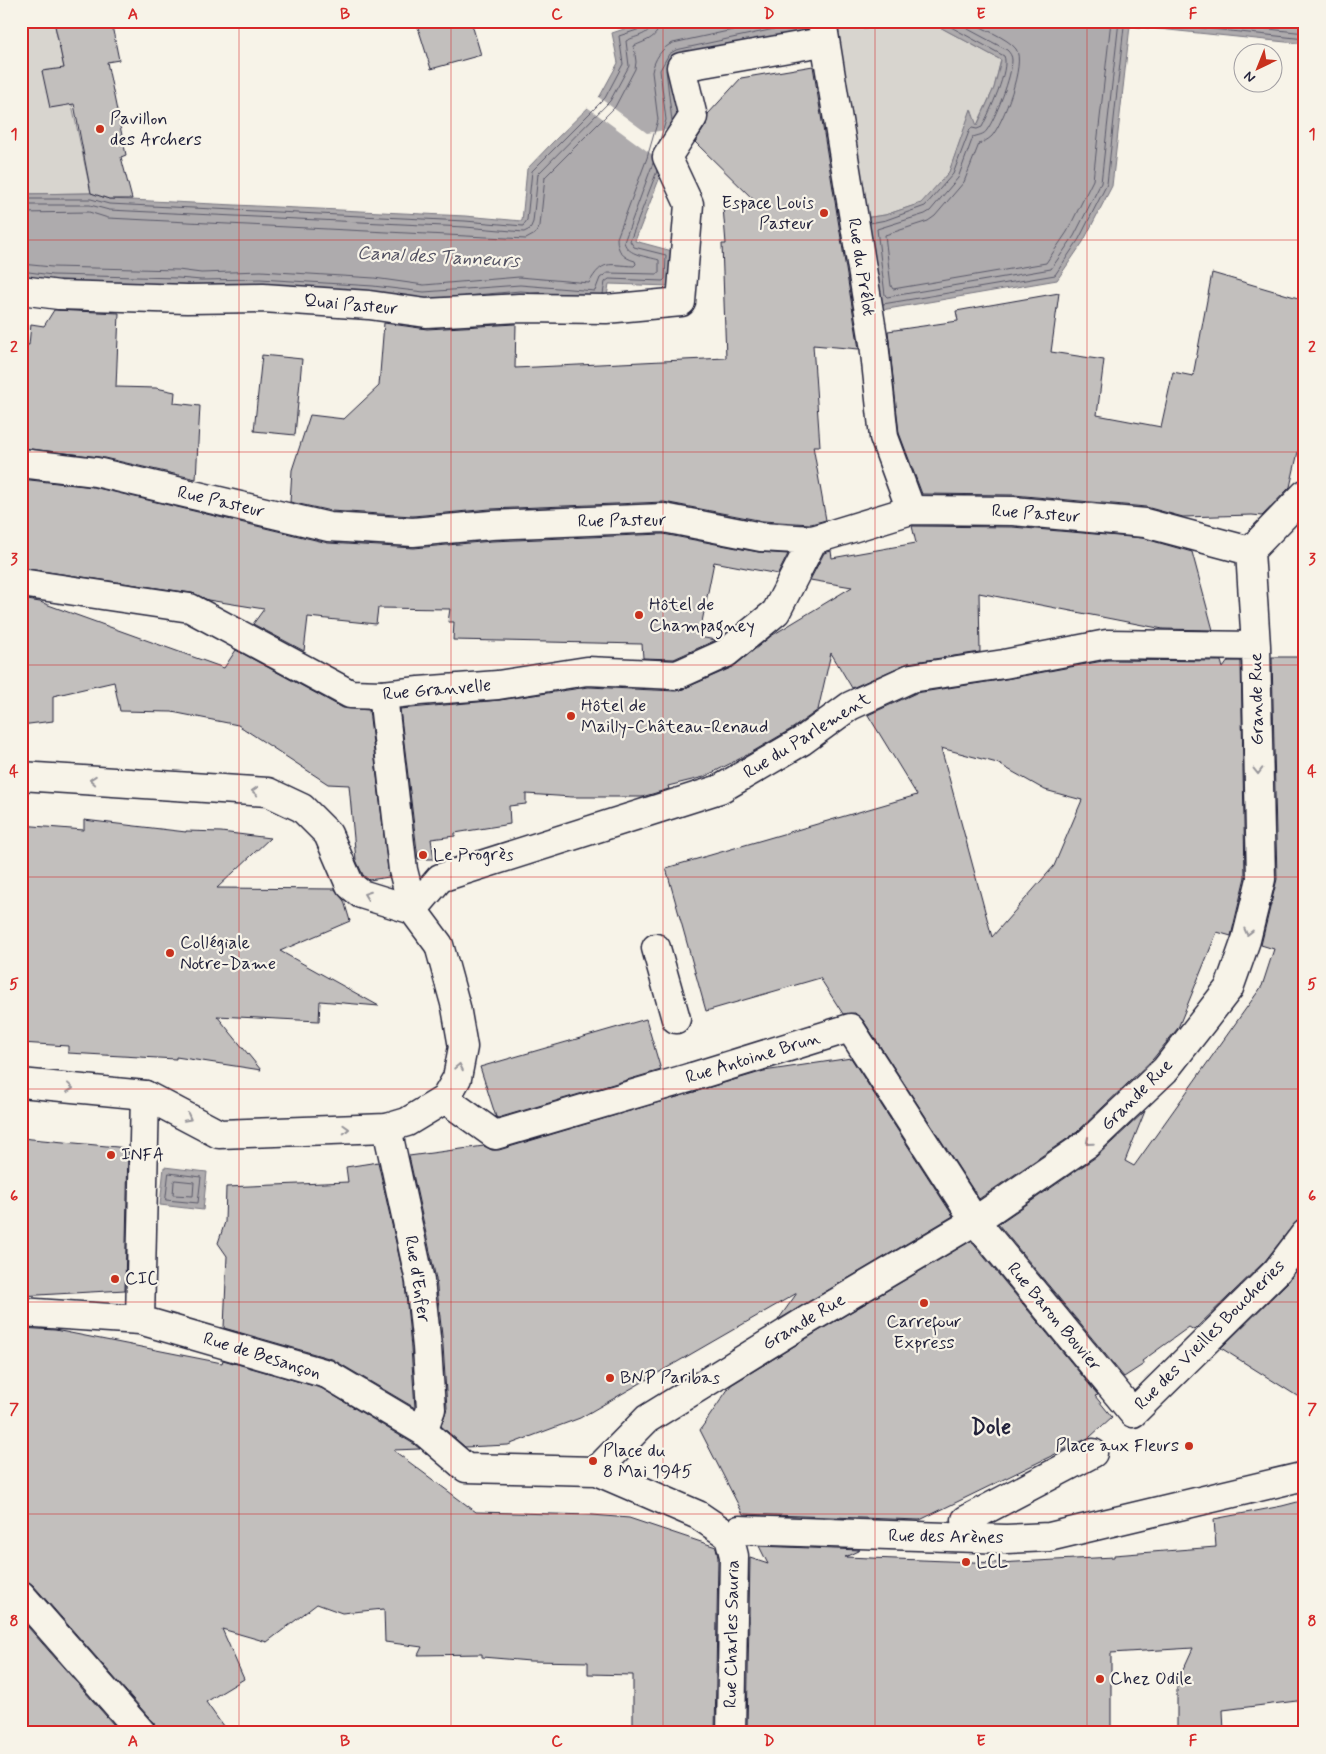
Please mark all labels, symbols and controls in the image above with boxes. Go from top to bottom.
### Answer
text: A [128,4,138,25]
text: B [340,4,350,25]
text: C [551,4,563,25]
text: D [763,4,775,25]
text: E [976,4,986,25]
text: F [1189,4,1198,25]
north arrow [1234,42,1284,92]
text: N [1240,67,1259,87]
place label: Pavillon des Archers [110,107,202,152]
marker: Pavillon des Archers [94,123,106,135]
text: 1 [10,124,18,145]
text: 1 [1308,124,1316,145]
place label: Espace Louis Pasteur [722,191,814,236]
marker: Espace Louis Pasteur [818,207,830,219]
street label: Rue du Prélot [841,216,881,318]
water label: Canal des Tanneurs [356,240,521,274]
street label: Quai Pasteur [303,289,399,321]
text: 2 [10,337,18,358]
text: 2 [1308,337,1316,358]
street label: Rue Pasteur [175,480,267,524]
street label: Rue Pasteur [991,499,1082,529]
street label: Rue Pasteur [577,508,667,534]
text: 3 [10,549,18,570]
text: 3 [1308,549,1316,570]
place label: Hôtel de Champagney [649,593,755,640]
marker: Hôtel de Champagney [633,609,645,621]
street label: Grande Rue [1244,652,1270,746]
street label: Rue Granvelle [382,673,492,707]
street label: Rue du Parlement [739,687,875,785]
place label: Hôtel de Mailly-Château-Renaud [581,694,768,739]
marker: Hôtel de Mailly-Château-Renaud [565,710,577,722]
text: 4 [9,761,19,782]
text: 4 [1307,761,1317,782]
one-way arrow [1253,768,1264,776]
one-way arrow [89,775,97,786]
one-way arrow [251,786,259,797]
place label: Le Progrès [433,843,514,867]
marker: Le Progrès [417,849,429,861]
one-way arrow [363,891,371,901]
one-way arrow [1243,928,1254,937]
place label: Collégiale Notre-Dame [180,931,276,976]
marker: Collégiale Notre-Dame [164,947,176,959]
text: 5 [9,974,19,995]
text: 5 [1307,974,1317,995]
street label: Rue Antoine Brun [683,1026,823,1090]
street label: Grande Rue [1096,1054,1178,1136]
one-way arrow [453,1062,464,1071]
one-way arrow [66,1082,74,1093]
one-way arrow [182,1112,191,1122]
one-way arrow [342,1124,350,1135]
one-way arrow [1086,1136,1095,1145]
place label: INFA [121,1143,164,1167]
marker: INFA [105,1149,117,1161]
text: 6 [10,1186,18,1207]
text: 6 [1308,1186,1316,1207]
street label: Rue d'Enfer [398,1234,436,1325]
street label: Rue des Vieilles Boucheries [1129,1254,1291,1416]
street label: Rue Baron Bouvier [1001,1257,1107,1377]
place label: CIC [125,1267,158,1291]
marker: CIC [109,1273,121,1285]
street label: Grande Rue [758,1288,850,1356]
marker: Carrefour Express [918,1297,930,1309]
place label: Carrefour Express [886,1310,962,1355]
street label: Rue de Besançon [200,1327,324,1385]
place label: BNP Paribas [620,1366,720,1390]
marker: BNP Paribas [604,1372,616,1384]
text: 7 [9,1399,19,1420]
text: 7 [1307,1399,1317,1420]
district label: Dole [971,1414,1011,1442]
place label: Place aux Fleurs [1055,1434,1179,1458]
place label: Place du 8 Mai 1945 [603,1439,692,1484]
marker: Place aux Fleurs [1183,1440,1195,1452]
marker: Place du 8 Mai 1945 [587,1455,599,1467]
street label: Rue des Arènes [888,1524,1004,1550]
place label: LCL [976,1550,1009,1574]
marker: LCL [960,1556,972,1568]
street label: Rue Charles Sauria [719,1560,745,1708]
text: 8 [9,1611,19,1632]
text: 8 [1307,1611,1317,1632]
place label: Chez Odile [1110,1667,1193,1691]
marker: Chez Odile [1094,1673,1106,1685]
text: A [128,1731,138,1752]
text: B [340,1731,350,1752]
text: C [551,1731,563,1752]
text: D [763,1731,775,1752]
text: E [976,1731,986,1752]
text: F [1189,1731,1198,1752]

